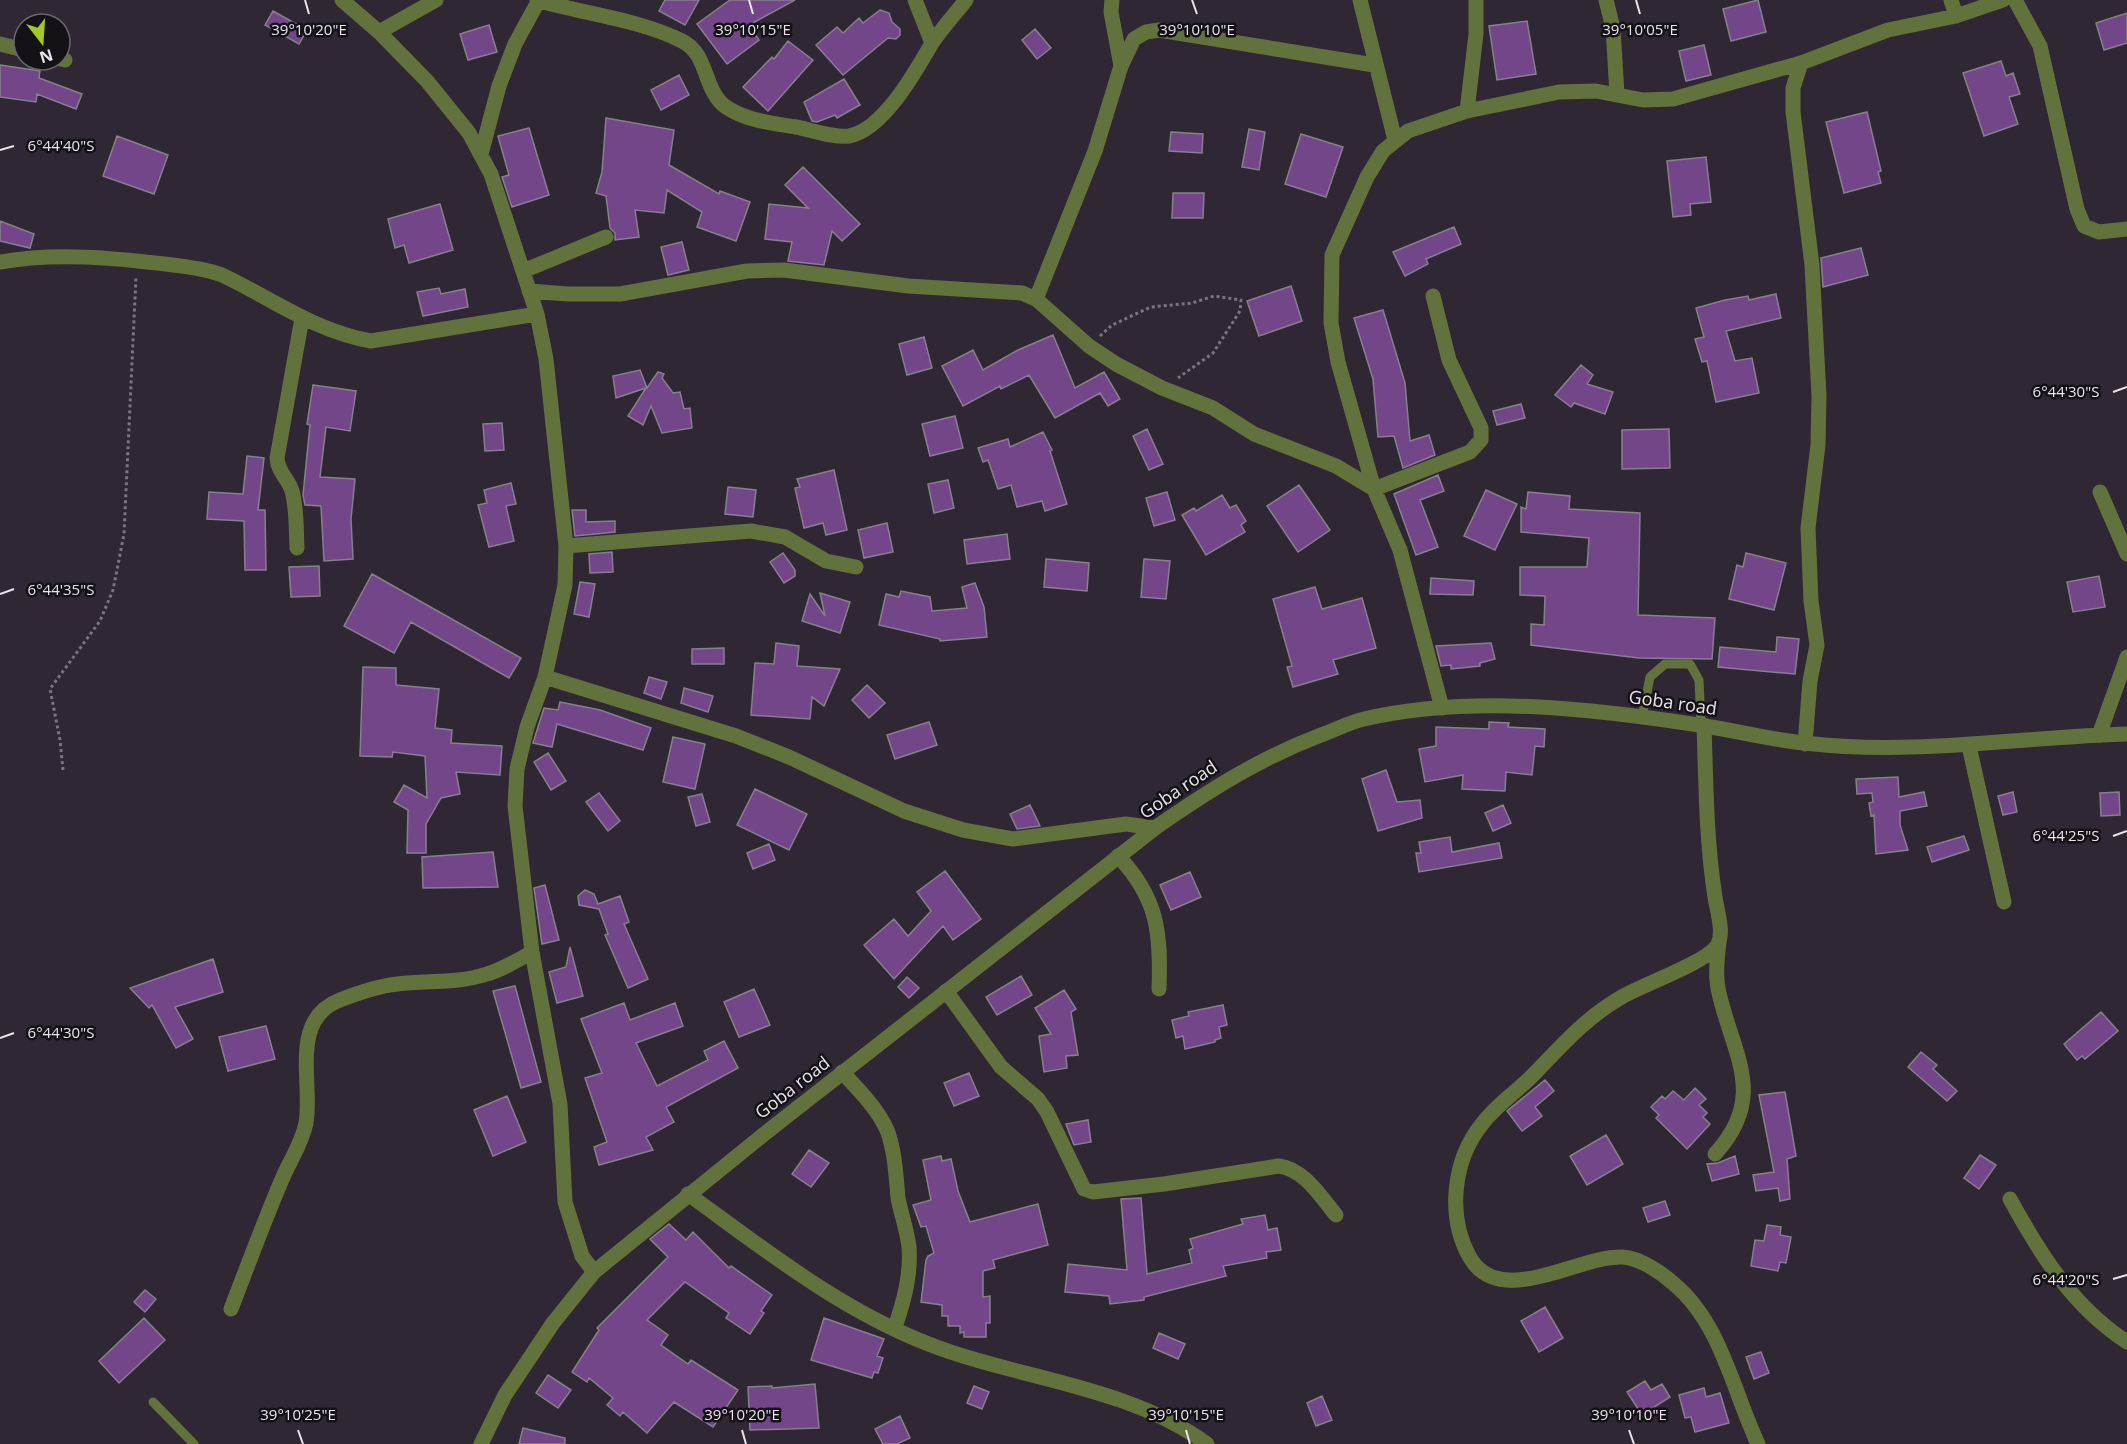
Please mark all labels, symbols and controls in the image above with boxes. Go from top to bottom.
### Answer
north arrow [12,12,72,72]
text: 39°10'20"E [271,19,347,39]
text: 39°10'15"E [715,19,791,39]
text: 39°10'10"E [1159,19,1235,39]
text: 39°10'05"E [1602,19,1678,39]
text: N [37,44,56,69]
text: 6°44'40"S [28,135,94,155]
text: 6°44'30"S [2033,381,2099,401]
text: 6°44'35"S [28,579,94,599]
street label: Goba road [1627,684,1719,720]
street label: Goba road [1134,754,1222,824]
text: 6°44'25"S [2033,825,2099,845]
text: 6°44'30"S [28,1022,94,1042]
street label: Goba road [750,1050,834,1124]
text: 6°44'20"S [2033,1269,2099,1289]
text: 39°10'25"E [260,1404,336,1424]
text: 39°10'20"E [704,1404,780,1424]
text: 39°10'15"E [1148,1404,1224,1424]
text: 39°10'10"E [1591,1404,1667,1424]

